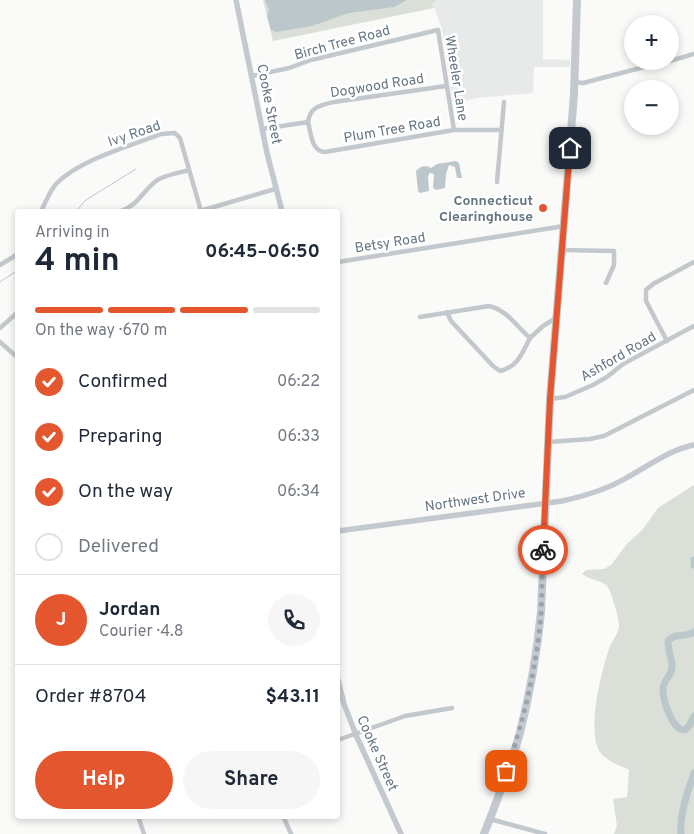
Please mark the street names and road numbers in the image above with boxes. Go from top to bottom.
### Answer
street label: Birch Tree Road [293,22,392,64]
street label: Wheeler Lane [440,34,471,122]
street label: Cooke Street [252,63,285,146]
street label: Dogwood Road [329,71,425,102]
street label: Plum Tree Road [342,114,442,147]
street label: Ivy Road [106,117,163,151]
street label: Betsy Road [354,230,427,257]
street label: Ashford Road [578,329,660,386]
street label: Northwest Drive [424,485,527,516]
street label: Cooke Street [352,713,401,794]

